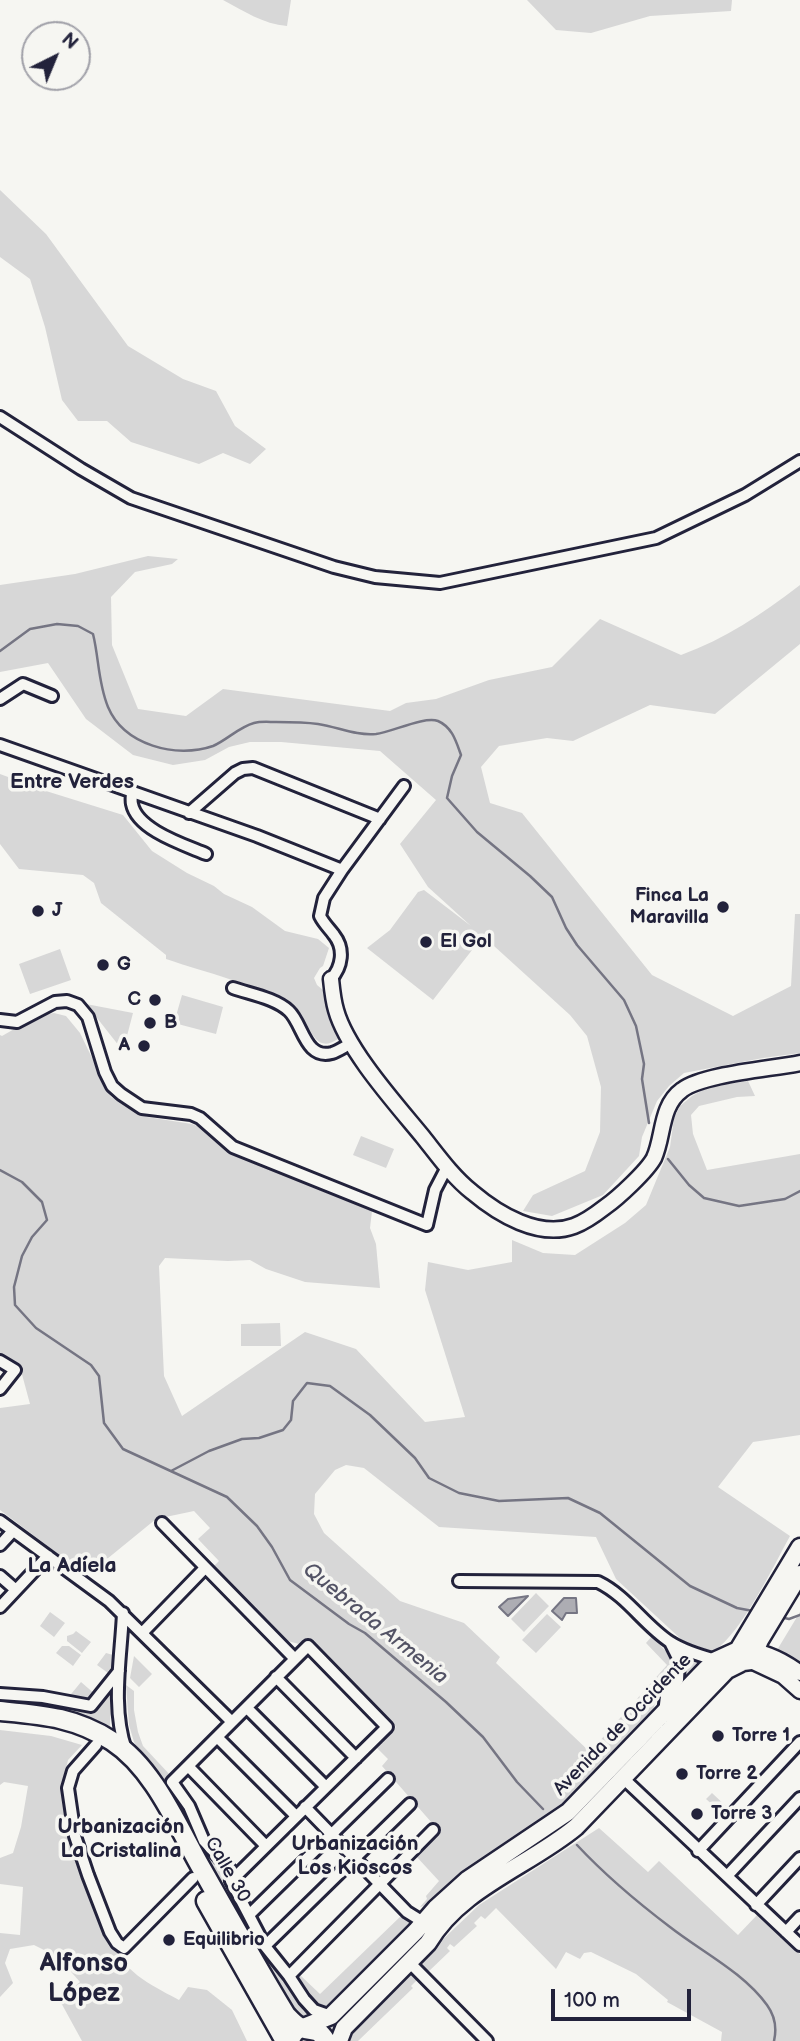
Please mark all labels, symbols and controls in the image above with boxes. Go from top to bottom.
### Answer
north arrow [21,21,91,91]
text: N [56,28,82,55]
district label: Entre Verdes [10,770,134,796]
place label: Finca La Maravilla [630,885,709,929]
marker: Finca La Maravilla [715,899,731,915]
place label: J [52,900,62,922]
marker: J [30,903,46,919]
place label: El Gol [440,931,492,953]
marker: El Gol [418,934,434,950]
place label: G [117,954,131,976]
marker: G [95,957,111,973]
place label: C [128,989,141,1011]
marker: C [147,992,163,1008]
place label: B [164,1012,177,1034]
marker: B [142,1015,158,1031]
place label: A [118,1035,130,1057]
marker: A [136,1038,152,1054]
district label: La Adíela [27,1554,117,1580]
water label: Quebrada Armenia [297,1558,453,1690]
street label: Avenida de Occidente [549,1649,697,1801]
place label: Torre 1 [732,1725,790,1747]
marker: Torre 1 [710,1728,726,1744]
place label: Torre 2 [696,1763,758,1785]
marker: Torre 2 [674,1766,690,1782]
place label: Torre 3 [711,1803,772,1825]
marker: Torre 3 [689,1806,705,1822]
district label: Urbanización La Cristalina [58,1815,184,1865]
district label: Urbanización Los Kioscos [292,1832,418,1882]
street label: Calle 30 [199,1833,255,1907]
place label: Equilibrio [183,1929,265,1951]
marker: Equilibrio [161,1932,177,1948]
district label: Alfonso López [40,1948,128,2010]
scale bar [555,1974,695,2018]
text: 100 m [564,1988,620,2013]

